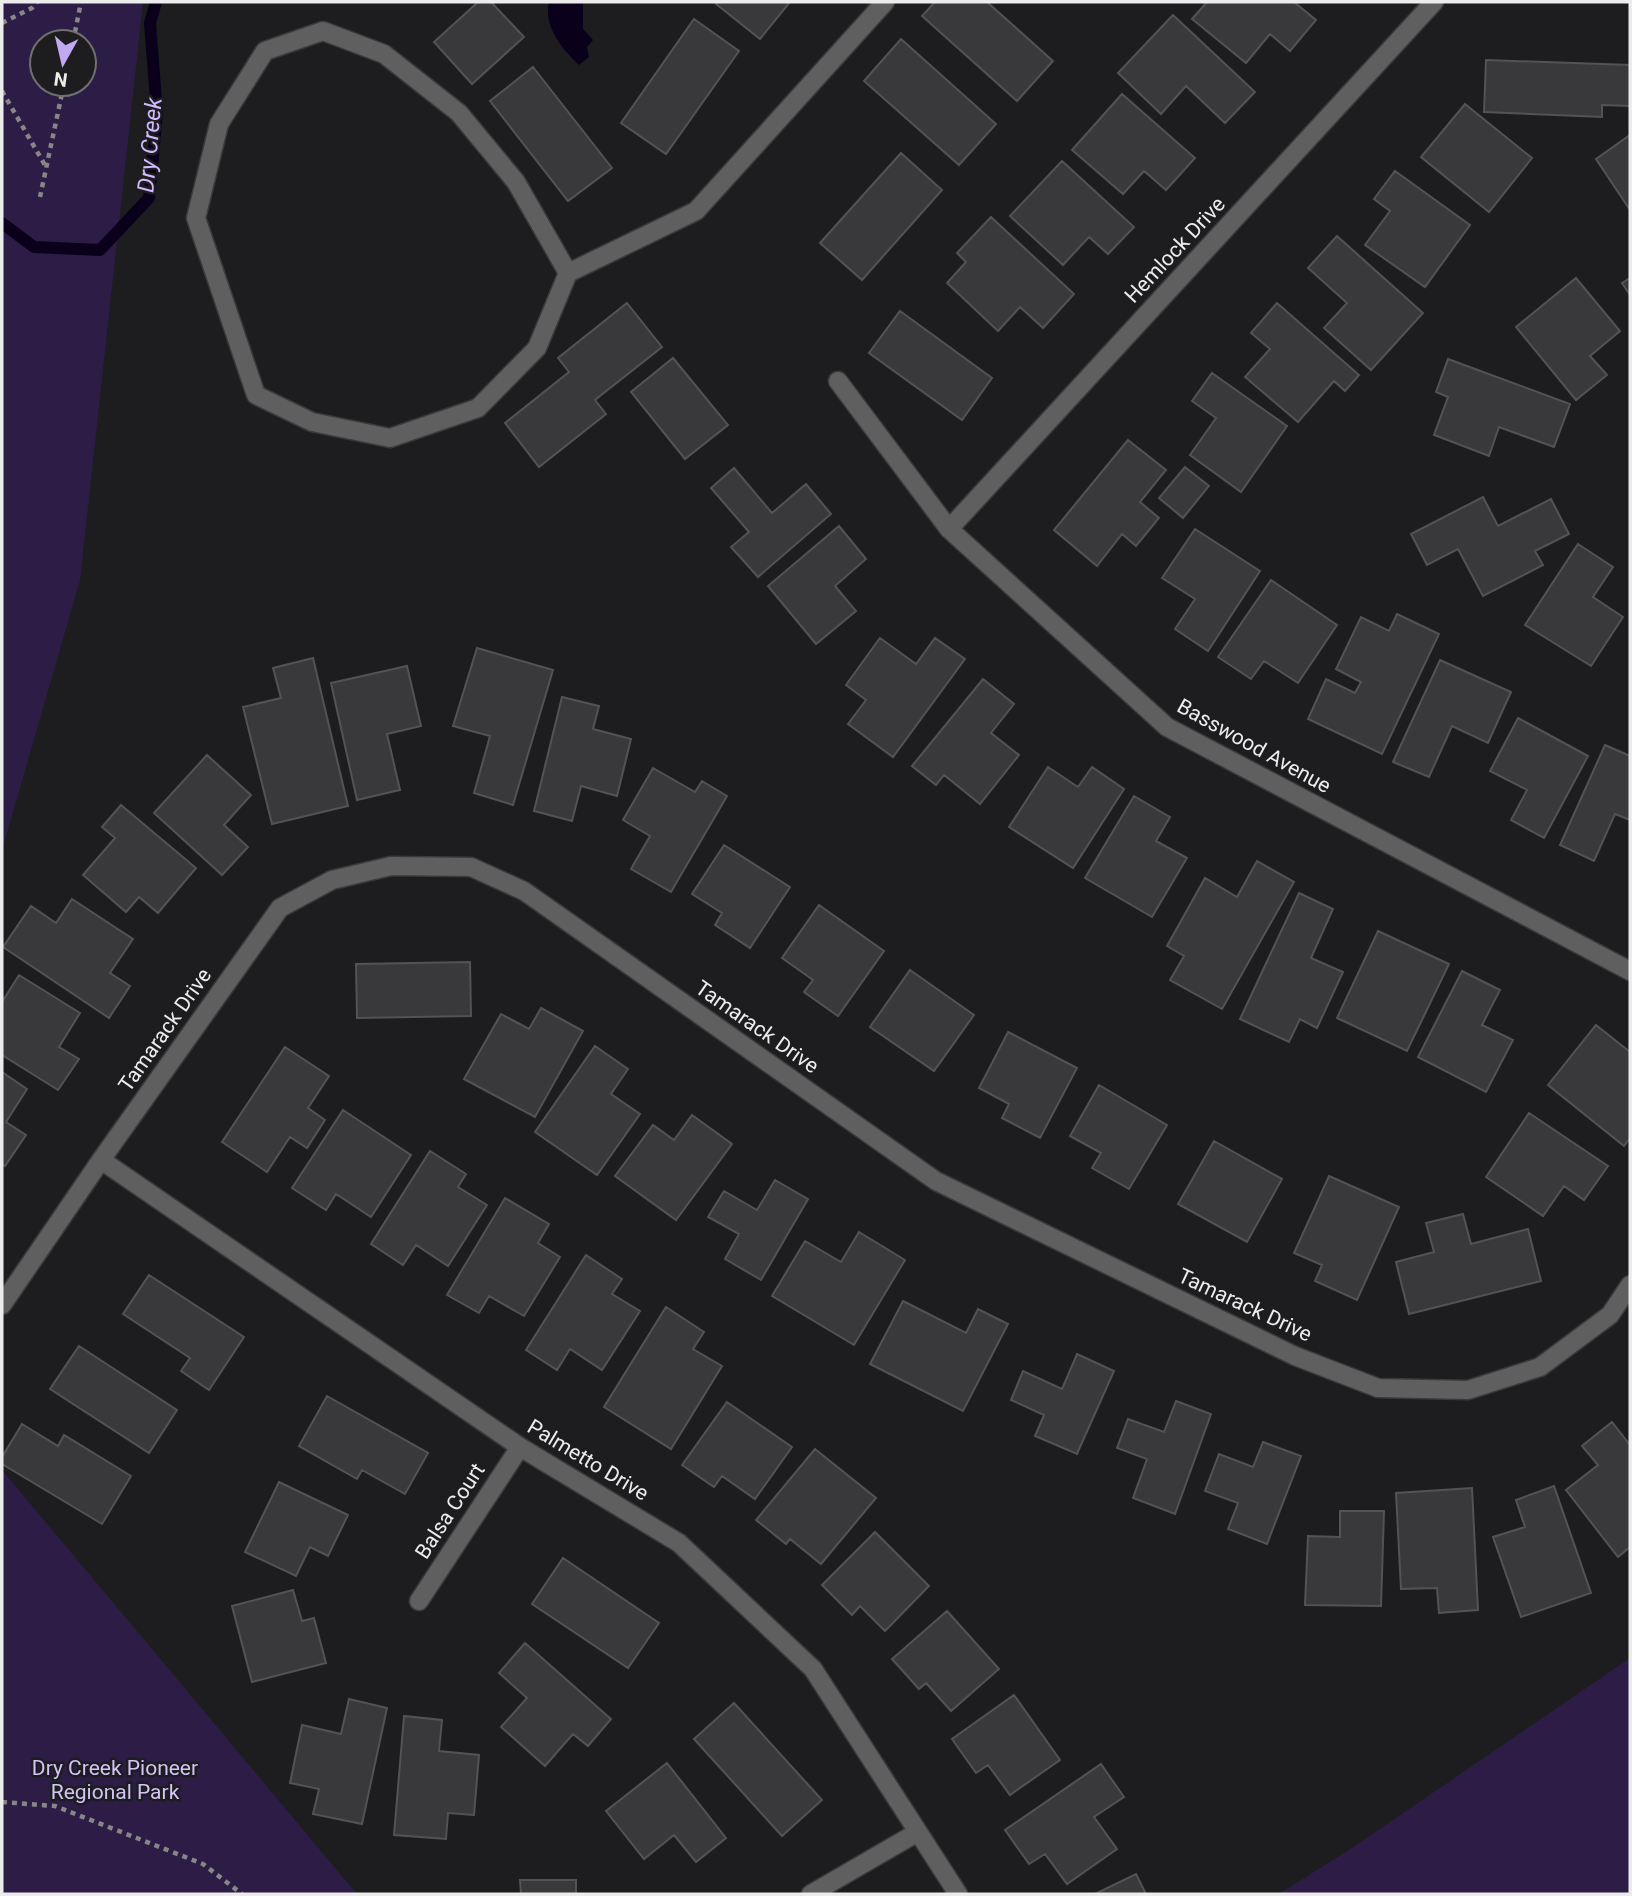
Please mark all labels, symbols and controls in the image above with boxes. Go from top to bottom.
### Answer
north arrow [28,28,98,98]
text: N [52,67,69,92]
water label: Dry Creek [132,96,168,194]
street label: Hemlock Drive [1120,192,1230,308]
street label: Basswood Avenue [1173,694,1335,798]
street label: Tamarack Drive [114,964,216,1096]
street label: Tamarack Drive [691,976,823,1078]
street label: Tamarack Drive [1174,1264,1316,1346]
street label: Palmetto Drive [523,1414,653,1506]
street label: Balsa Court [410,1459,490,1563]
park label: Dry Creek Pioneer Regional Park [32,1756,198,1804]

